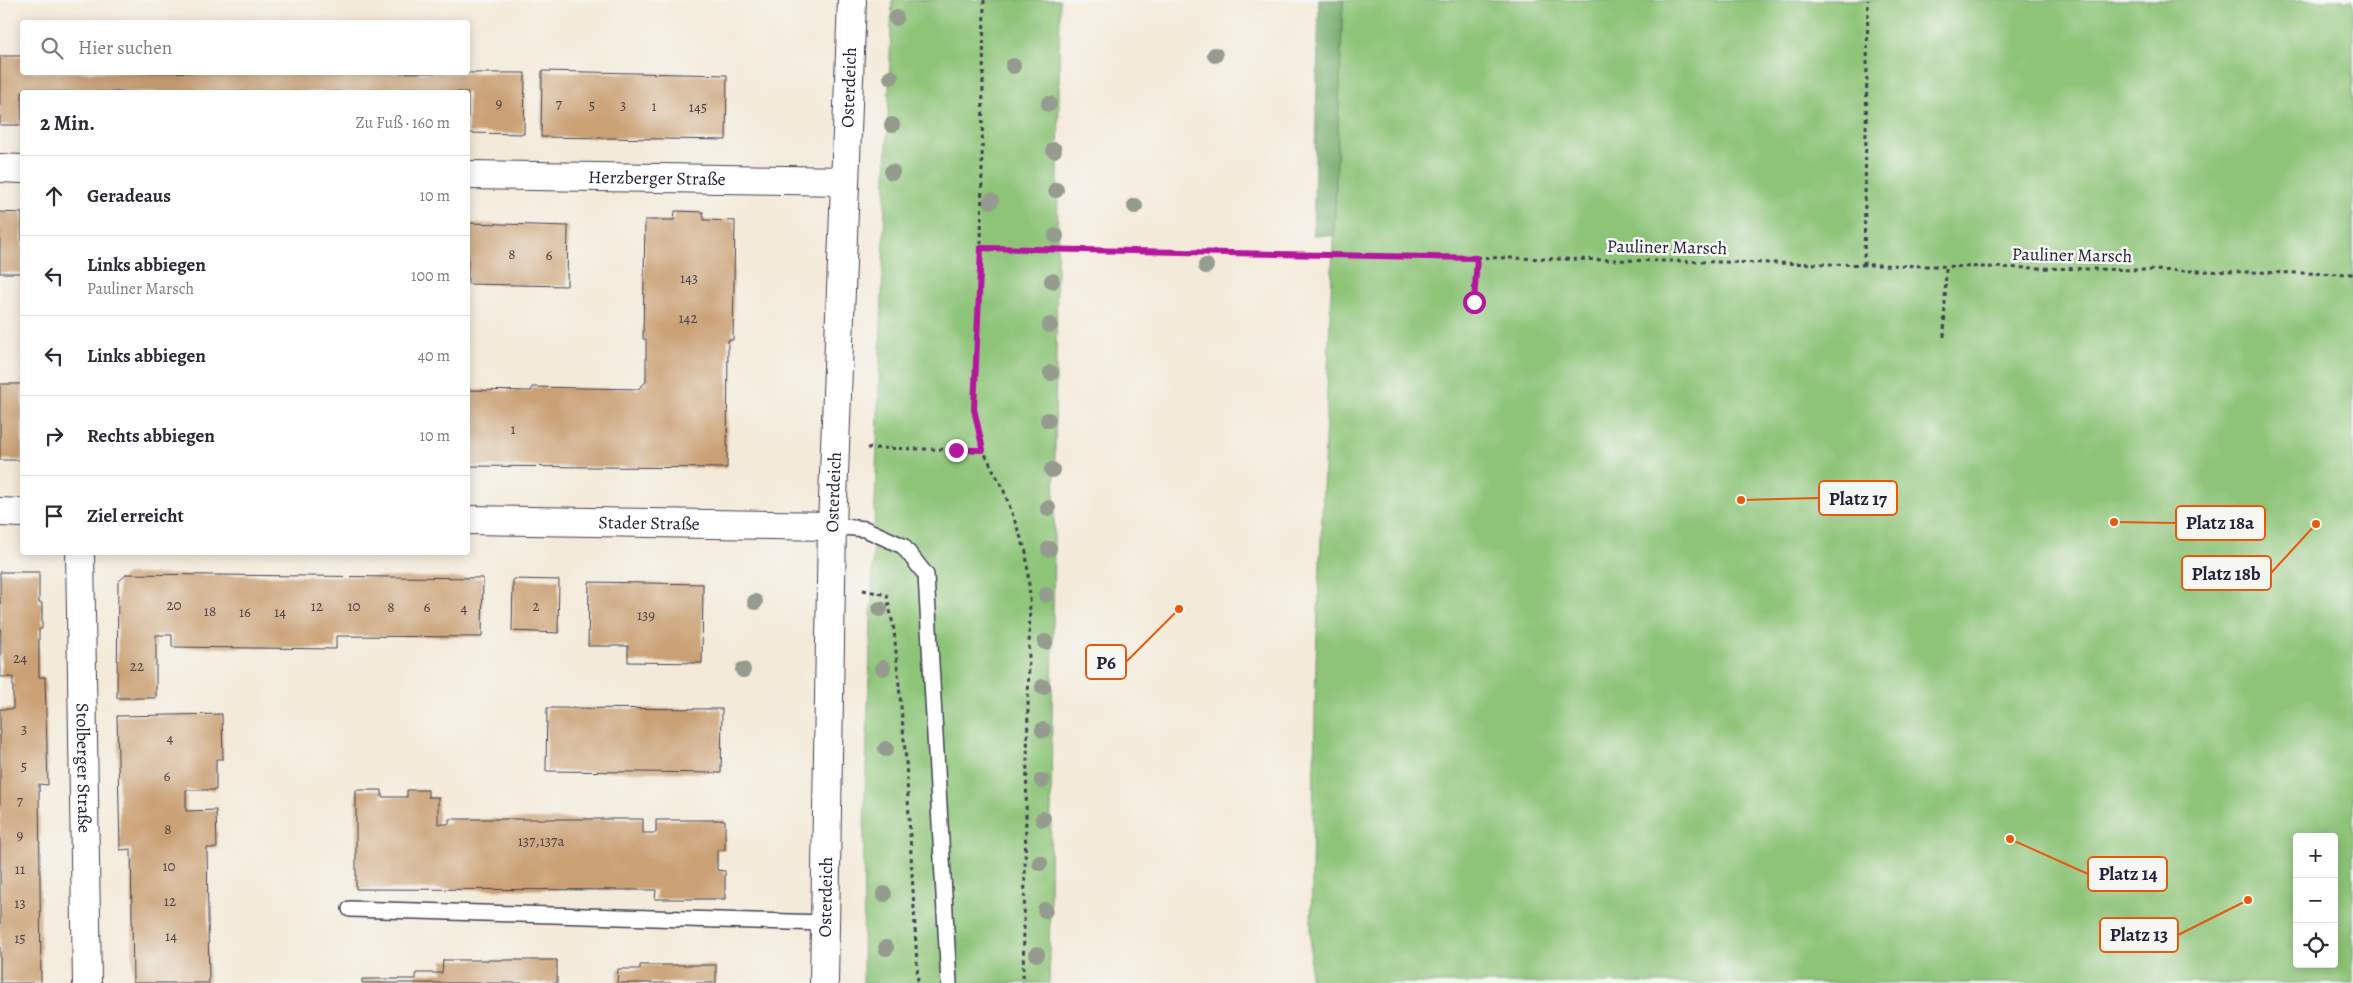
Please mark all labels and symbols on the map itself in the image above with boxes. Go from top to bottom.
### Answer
street label: Osterdeich [835,46,862,128]
house number: 9 [496,93,503,113]
house number: 7 [556,94,563,114]
house number: 5 [589,95,595,115]
house number: 3 [620,95,626,115]
house number: 1 [651,96,657,116]
house number: 145 [689,97,707,117]
street label: Herzberger Straße [588,165,726,191]
street label: Pauliner Marsch [1607,234,1728,260]
street label: Pauliner Marsch [2012,242,2133,268]
house number: 8 [508,244,516,264]
house number: 6 [546,245,553,265]
house number: 143 [680,268,698,288]
route start [1463,291,1486,314]
house number: 142 [678,308,698,328]
house number: 1 [510,419,516,439]
route end [945,439,968,462]
street label: Osterdeich [820,451,847,533]
callout: Platz 17 [1819,481,1897,515]
text: Platz 17 [1829,486,1888,512]
callout: Platz 18a [2176,506,2265,540]
street label: Stader Straße [598,510,700,536]
text: Platz 18a [2186,510,2255,536]
callout: Platz 18b [2182,556,2271,590]
text: Platz 18b [2191,561,2261,587]
house number: 20 [166,595,182,615]
house number: 12 [311,596,323,616]
house number: 10 [347,596,361,616]
house number: 2 [532,596,540,616]
house number: 8 [387,597,395,617]
house number: 6 [424,597,431,617]
house number: 4 [461,598,468,618]
house number: 18 [204,601,216,621]
house number: 16 [239,602,251,622]
house number: 14 [274,602,286,622]
house number: 139 [637,605,655,625]
callout: P6 [1086,645,1126,679]
house number: 24 [13,648,27,668]
text: P6 [1096,650,1116,676]
house number: 22 [130,656,144,676]
street label: Stolberger Straße [70,703,97,833]
house number: 3 [21,719,27,739]
house number: 4 [167,728,174,748]
house number: 5 [21,756,27,776]
house number: 6 [164,766,171,786]
house number: 7 [17,791,24,811]
house number: 8 [164,819,172,839]
house number: 9 [17,825,24,845]
house number: 137,137a [518,831,564,851]
house number: 10 [162,856,176,876]
street label: Osterdeich [813,856,838,937]
callout: Platz 14 [2088,857,2167,891]
house number: 11 [15,859,25,879]
text: Platz 14 [2098,861,2158,887]
house number: 12 [164,891,176,911]
house number: 13 [14,893,26,913]
callout: Platz 13 [2100,918,2178,952]
text: Platz 13 [2110,922,2168,948]
house number: 14 [165,926,177,946]
house number: 15 [14,928,26,948]

